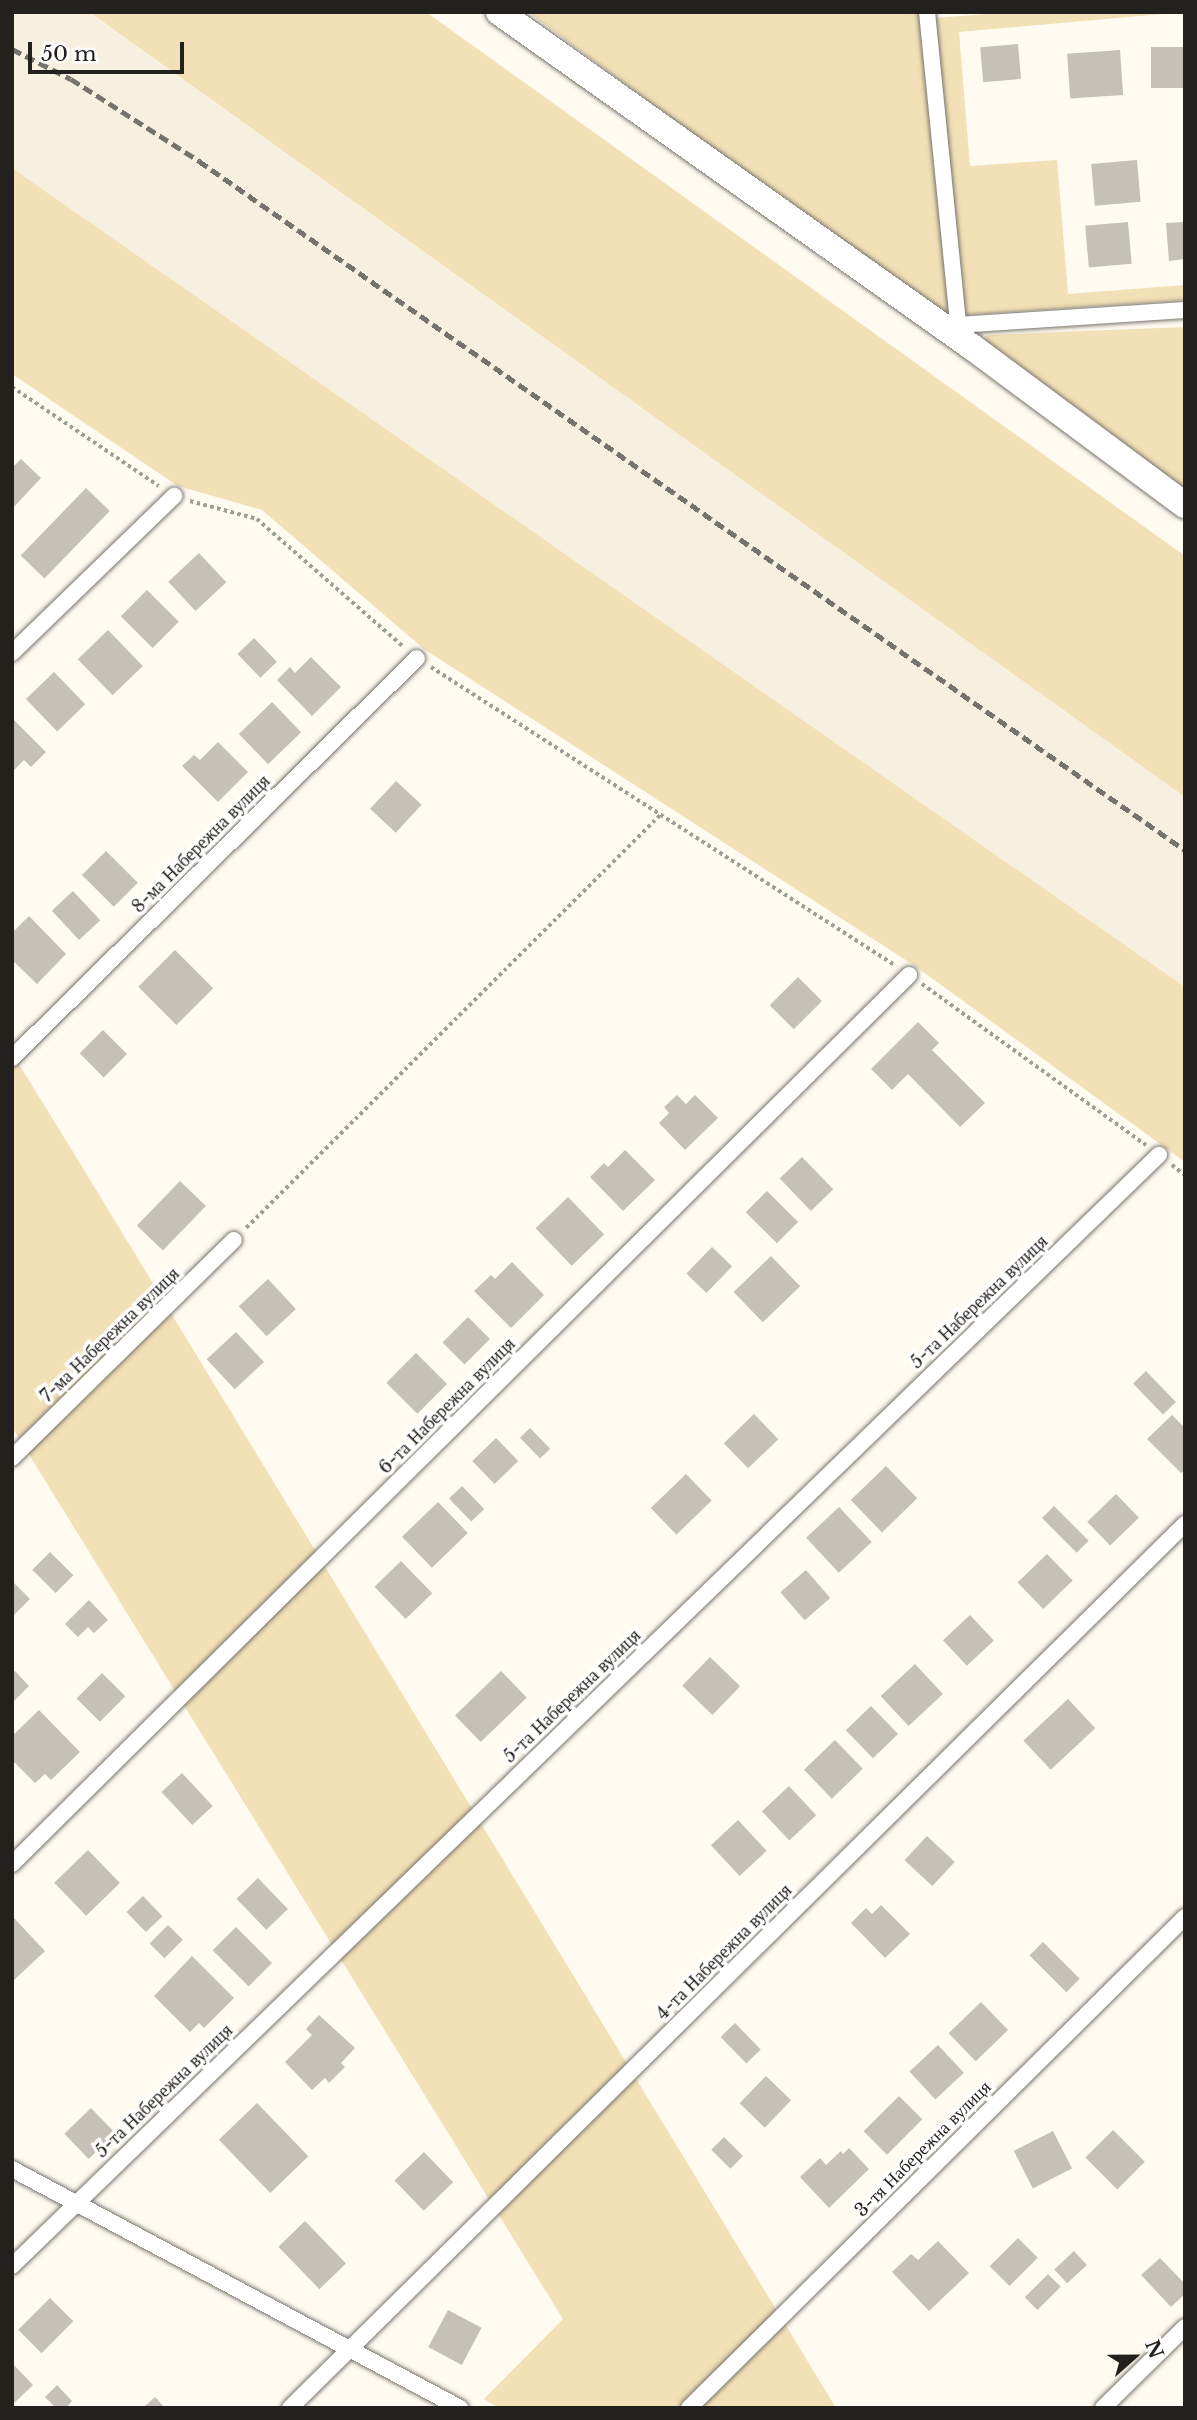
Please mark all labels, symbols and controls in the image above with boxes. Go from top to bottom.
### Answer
scale bar [32,28,187,72]
text: 50 m [41,41,96,67]
street label: 8-ма Набережна вулиця [127,770,275,918]
street label: 5-та Набережна вулиця [906,1231,1052,1373]
street label: 7-ма Набережна вулиця [36,1263,184,1407]
street label: 6-та Набережна вулиця [374,1333,520,1479]
street label: 5-та Набережна вулиця [499,1625,645,1767]
street label: 4-та Набережна вулиця [652,1880,796,2024]
street label: 5-та Набережна вулиця [91,2020,237,2162]
street label: 3-тя Набережна вулиця [851,2077,995,2221]
north arrow [1099,2322,1169,2392]
text: N [1140,2337,1168,2362]

